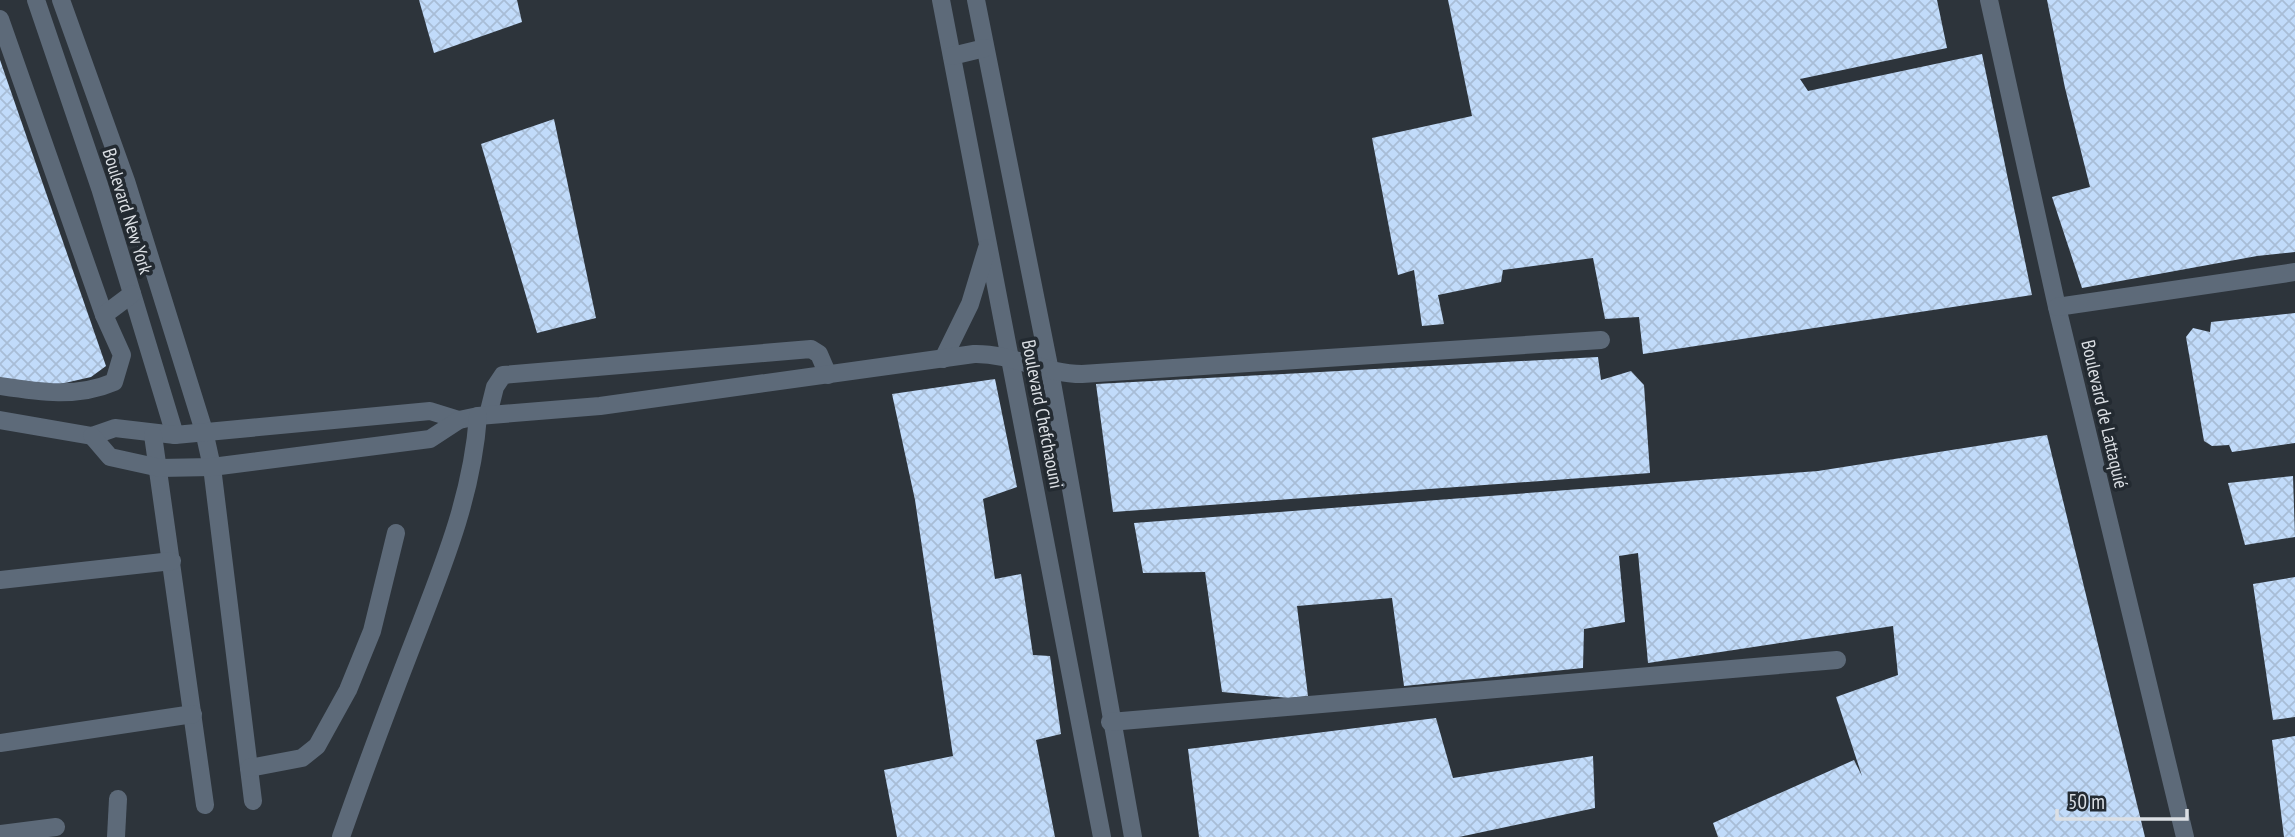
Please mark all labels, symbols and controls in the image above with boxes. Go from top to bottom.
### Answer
street label: Boulevard New York [97,145,159,277]
street label: Boulevard de Lattaquié [2076,337,2134,491]
street label: Boulevard Chefchaouni [1017,338,1069,490]
scale bar [2057,778,2186,822]
text: 50 m [2068,788,2105,815]

